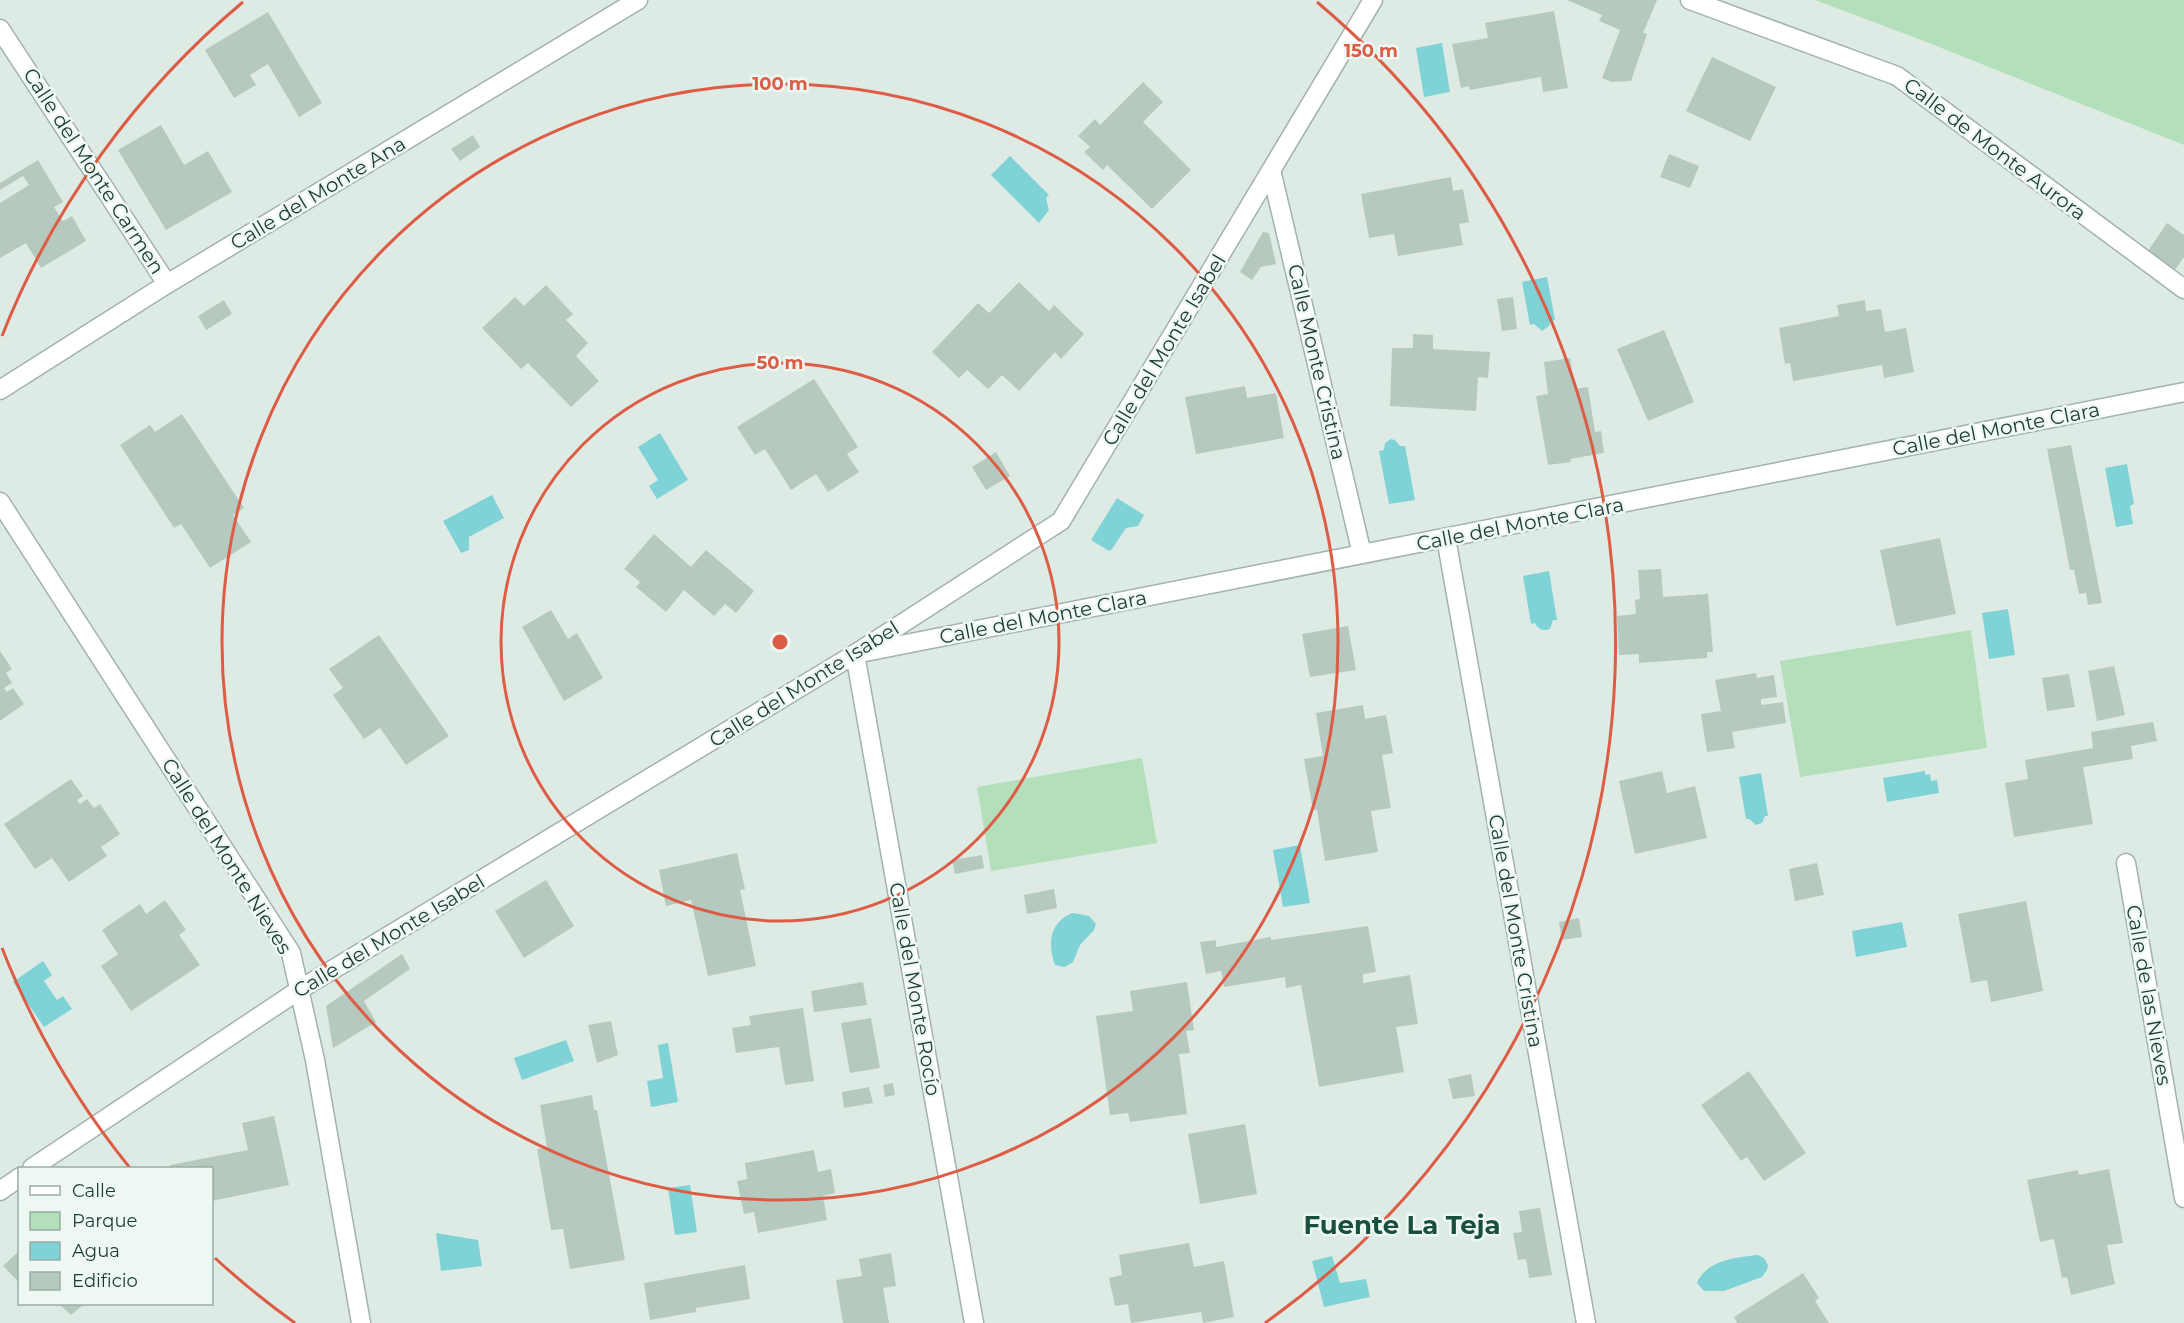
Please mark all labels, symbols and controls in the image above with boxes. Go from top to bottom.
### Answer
text: 150 m [1344,40,1398,62]
street label: Calle del Monte Carmen [18,63,170,279]
text: 100 m [752,73,808,95]
street label: Calle de Monte Aurora [1899,73,2091,225]
street label: Calle del Monte Ana [226,131,410,255]
street label: Calle del Monte Isabel [1097,250,1231,450]
street label: Calle Monte Cristina [1283,262,1351,462]
text: 50 m [757,352,803,374]
street label: Calle del Monte Clara [1890,397,2102,461]
street label: Calle del Monte Clara [1414,492,1626,556]
street label: Calle del Monte Clara [937,585,1149,649]
street label: Calle del Monte Isabel [705,616,903,752]
centre of rings [770,632,790,652]
street label: Calle del Monte Nieves [157,754,297,959]
street label: Calle del Monte Cristina [1484,813,1548,1049]
street label: Calle del Monte Isabel [289,869,489,1003]
street label: Calle del Monte Rocío [884,880,946,1098]
street label: Calle de las Nieves [2121,903,2177,1087]
legend [18,1167,213,1305]
text: Calle [72,1180,116,1202]
district label: Fuente La Teja [1303,1209,1501,1241]
text: Parque [72,1210,138,1232]
text: Agua [72,1240,120,1262]
text: Edificio [72,1270,138,1292]

